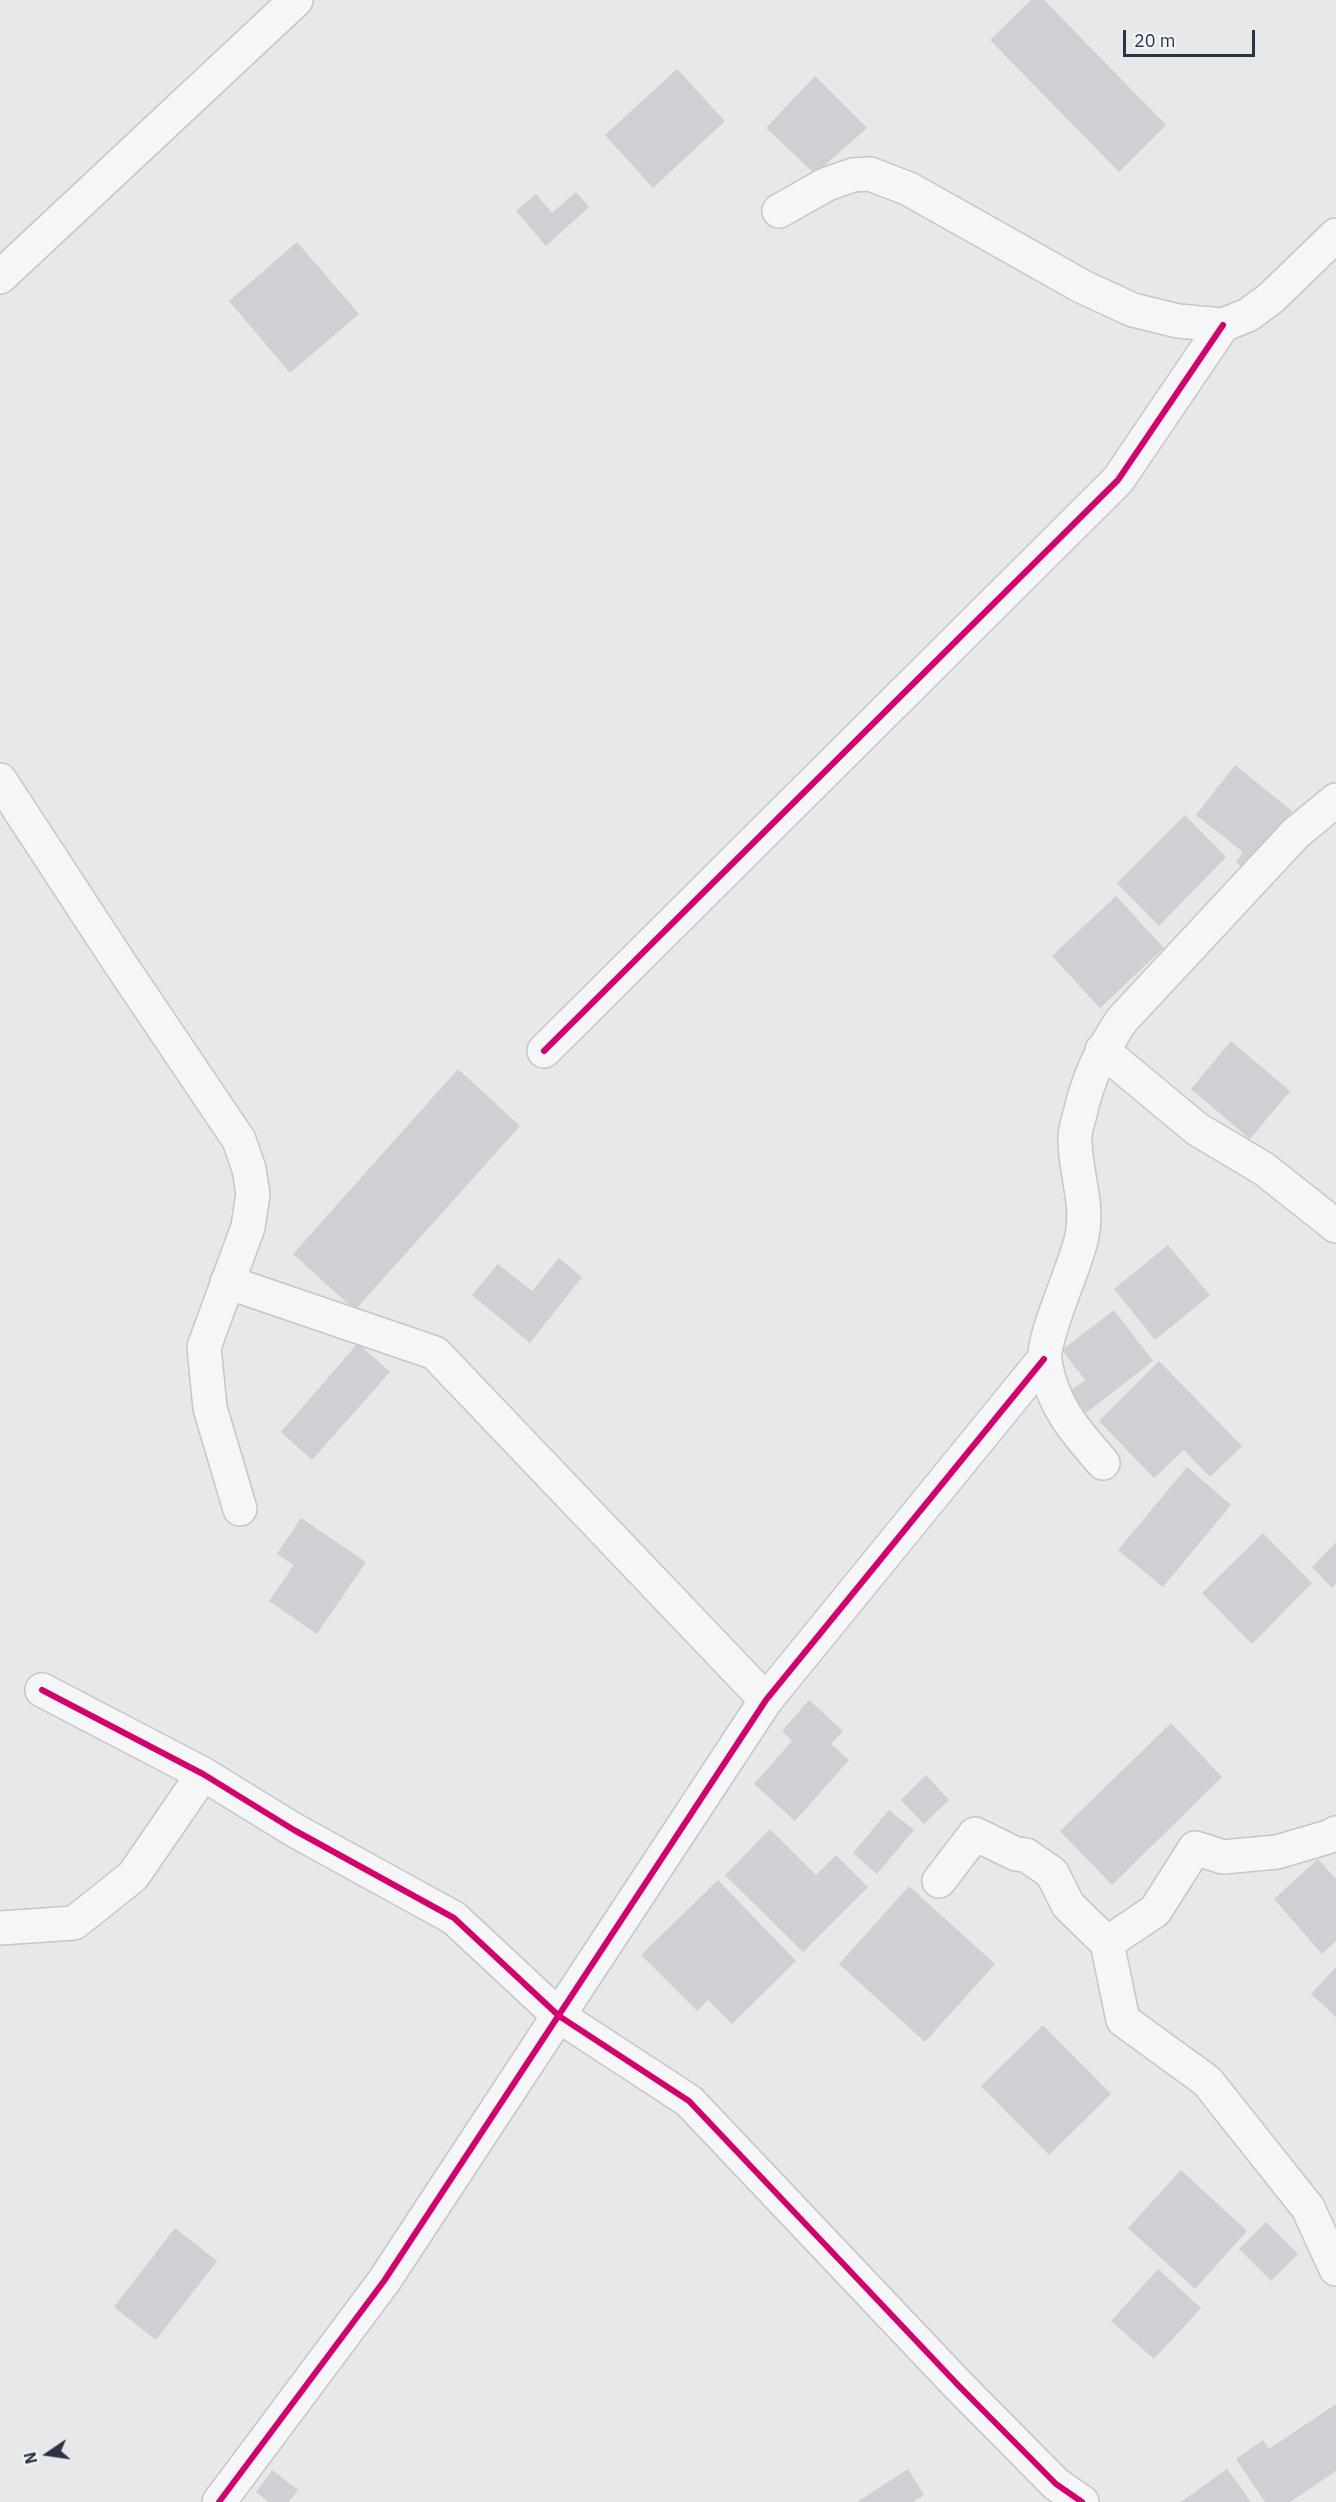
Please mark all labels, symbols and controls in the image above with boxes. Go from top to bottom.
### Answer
scale bar [1126,18,1258,56]
text: 20 m [1134,29,1176,52]
north arrow [18,2424,78,2484]
text: N [19,2450,42,2466]

